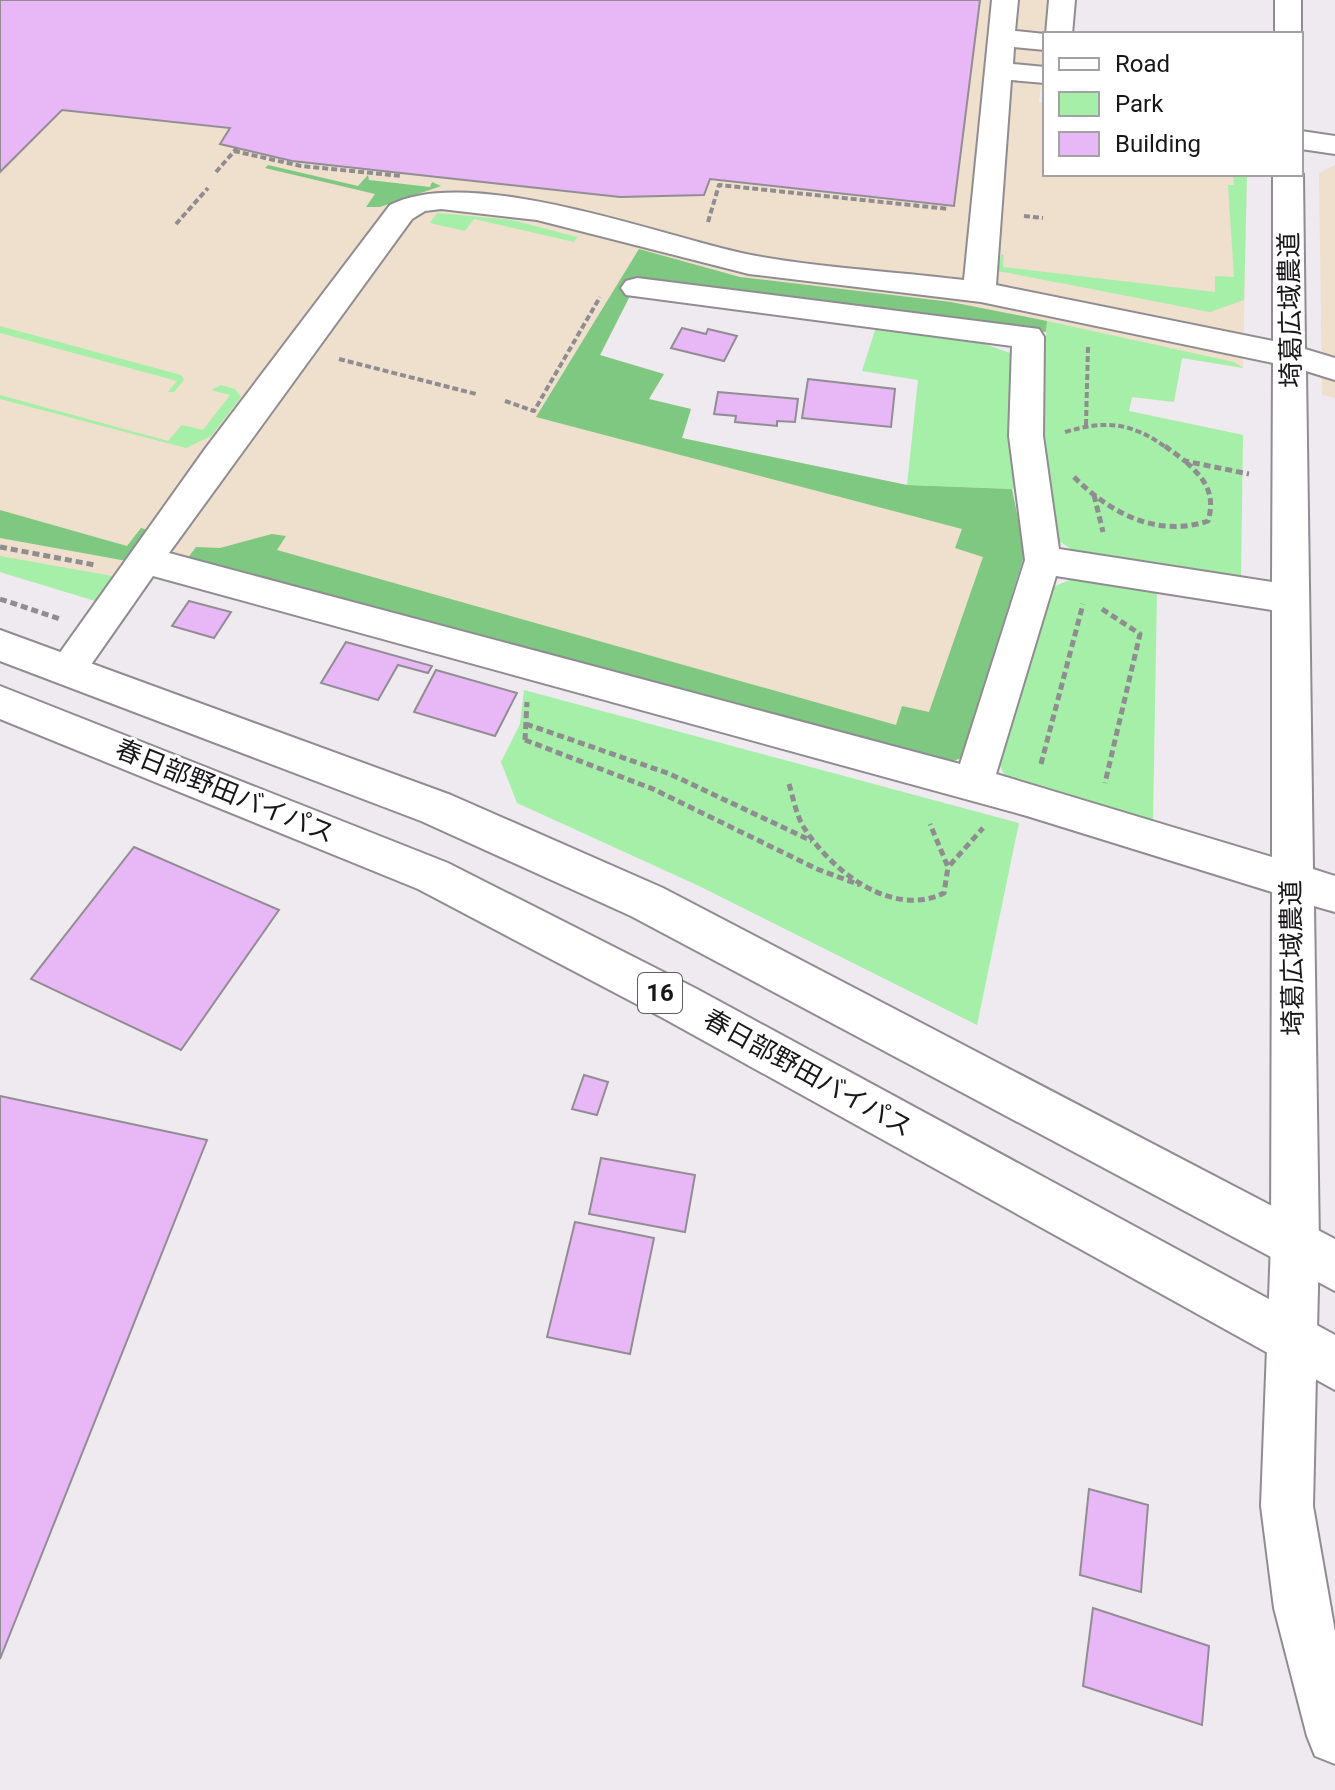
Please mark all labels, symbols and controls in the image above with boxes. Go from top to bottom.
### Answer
legend [1043,32,1303,176]
text: Road [1115,50,1170,78]
text: Park [1115,90,1164,118]
text: Building [1115,130,1201,158]
street label: 埼葛広域農道 [1274,232,1306,388]
street label: 春日部野田バイパス [111,733,339,849]
street label: 埼葛広域農道 [1276,880,1308,1036]
road number: 16 [638,973,682,1013]
street label: 春日部野田バイパス [699,1003,917,1143]

